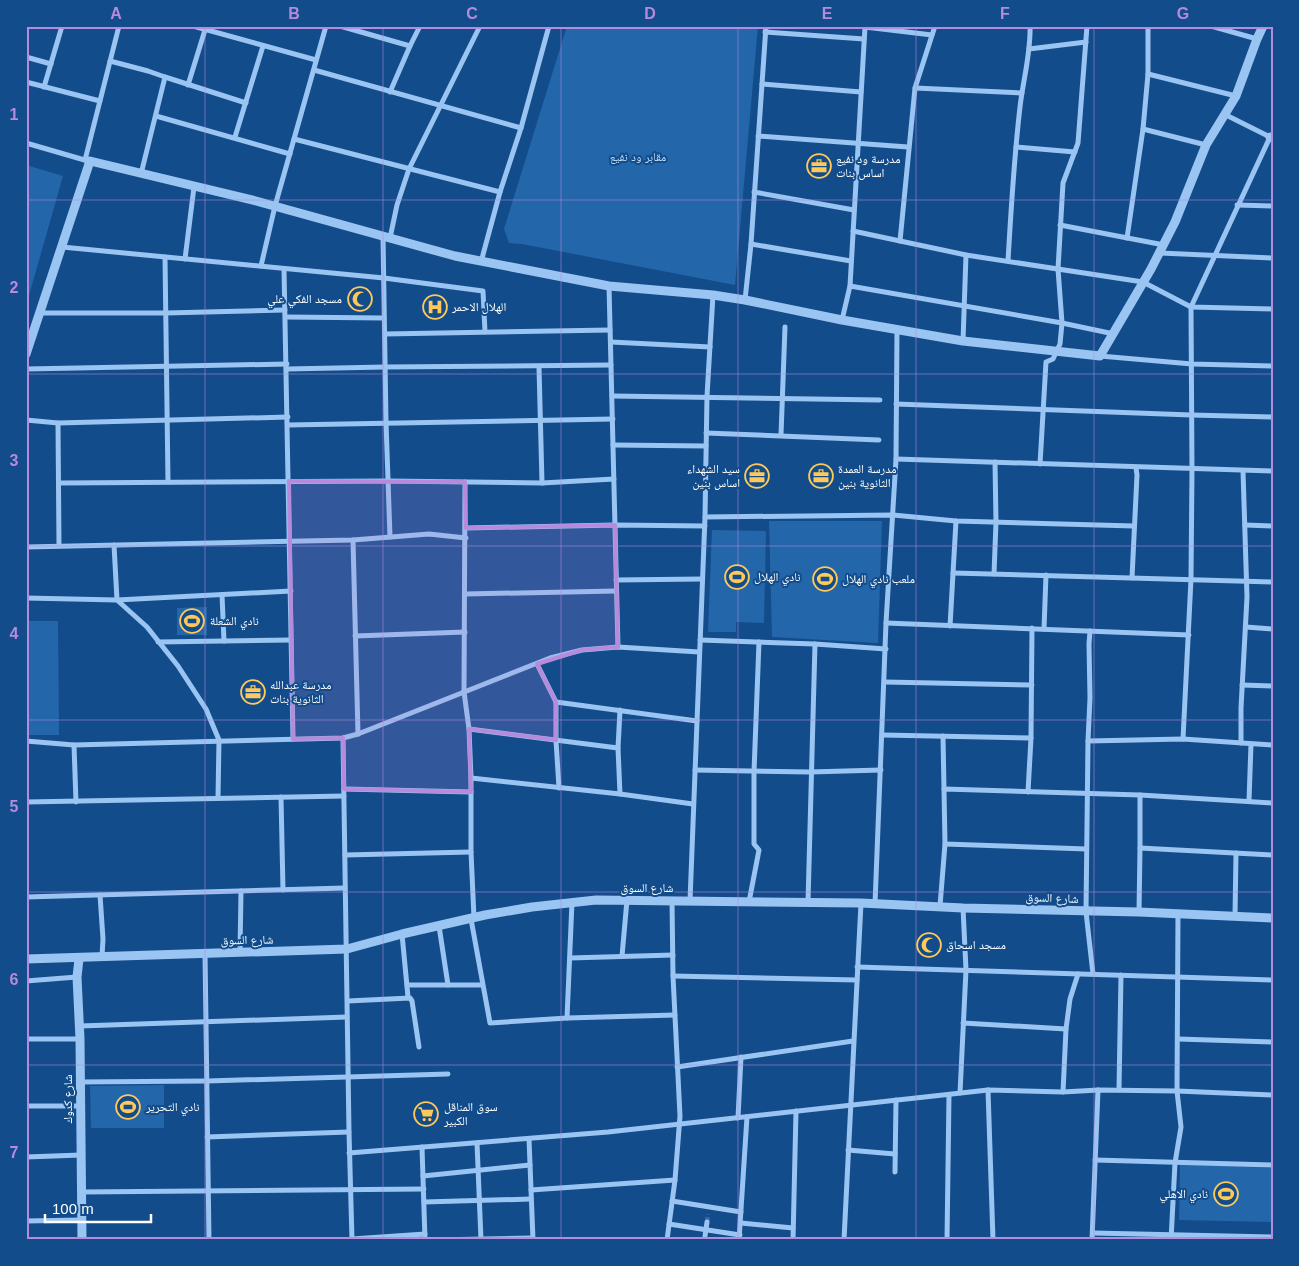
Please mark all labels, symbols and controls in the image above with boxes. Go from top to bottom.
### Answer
text: A [110,5,122,22]
text: B [288,5,300,22]
text: C [466,5,478,22]
text: D [644,5,656,22]
text: E [822,5,833,22]
text: F [1000,5,1010,22]
text: G [1177,5,1189,22]
text: 1 [10,106,19,123]
park label: مقابر ود نفيع [610,150,666,164]
place label: مدرسة ود نفيع اساس بنات [836,152,900,180]
office icon: مدرسة ود نفيع اساس بنات [806,153,832,179]
text: 2 [10,279,19,296]
mosque icon: مسجد الفكي علي [347,286,373,312]
place label: مسجد الفكي علي [267,292,342,309]
hospital icon: الهلال الاحمر [422,294,448,320]
place label: الهلال الاحمر [451,300,506,314]
text: 3 [10,452,19,469]
place label: سيد الشهداء اساس بنين [687,462,740,490]
place label: مدرسة العمدة الثانوية بنين [838,462,896,490]
office icon: سيد الشهداء اساس بنين [744,463,770,489]
office icon: مدرسة العمدة الثانوية بنين [808,463,834,489]
sports icon: نادي الهلال [724,564,750,590]
sports icon: ملعب نادي الهلال [812,566,838,592]
place label: نادي الهلال [754,570,801,587]
place label: ملعب نادي الهلال [842,572,915,589]
sports icon: نادي الشعلة [179,608,205,634]
place label: نادي الشعلة [210,614,259,631]
text: 4 [10,625,19,642]
place label: مدرسة عبدالله الثانوية بنات [270,678,331,706]
office icon: مدرسة عبدالله الثانوية بنات [240,679,266,705]
text: 5 [10,798,19,815]
street label: شارع السوق [621,881,674,896]
street label: شارع السوق [1025,890,1079,907]
mosque icon: مسجد اسحاق [916,932,942,958]
street label: شارع السوق [220,933,274,948]
place label: مسجد اسحاق [946,938,1006,952]
text: 6 [10,971,19,988]
street label: شارع كدوك [61,1074,76,1124]
sports icon: نادي التحرير [115,1094,141,1120]
place label: نادي التحرير [145,1100,200,1117]
place label: سوق المناقل الكبير [443,1100,498,1128]
supermarket icon: سوق المناقل الكبير [413,1101,439,1127]
text: 7 [10,1144,19,1161]
sports icon: نادي الاهلي [1213,1181,1239,1207]
place label: نادي الاهلي [1160,1187,1208,1204]
scale bar [45,1191,151,1223]
text: 100 m [52,1200,94,1217]

